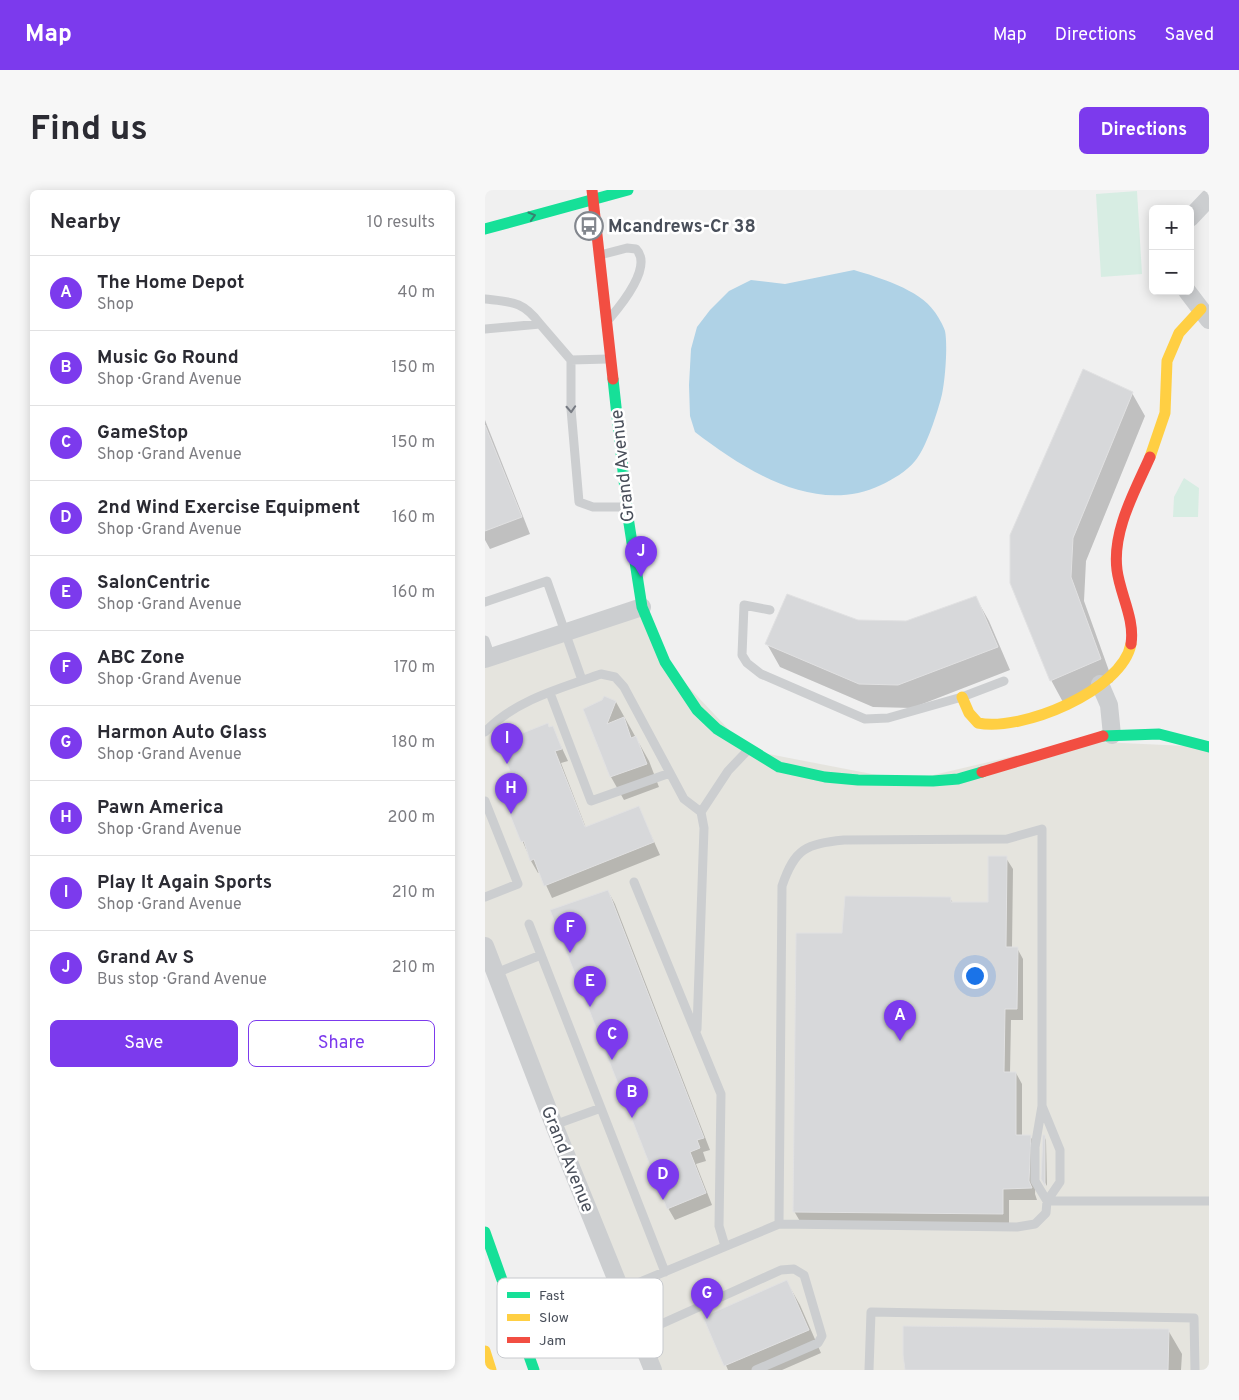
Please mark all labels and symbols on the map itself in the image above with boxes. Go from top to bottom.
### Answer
bus stop icon: Mcandrews-Cr 38 [574,211,604,241]
one-way arrow [527,212,536,222]
place label: Mcandrews-Cr 38 [608,216,756,239]
one-way arrow [566,405,577,413]
street label: Grand Avenue [606,408,641,523]
pin: J [625,536,657,577]
pin: I [491,723,523,764]
pin: H [495,773,527,814]
pin: F [554,912,586,953]
your location [962,963,988,989]
pin: E [574,966,606,1007]
pin: A [884,1000,916,1041]
pin: C [596,1019,628,1060]
pin: B [616,1077,648,1118]
street label: Grand Avenue [535,1103,598,1216]
pin: D [647,1159,679,1200]
legend [497,1278,663,1358]
pin: G [691,1278,723,1319]
text: Fast [539,1288,565,1305]
text: Slow [539,1310,569,1327]
text: Jam [539,1333,566,1350]

